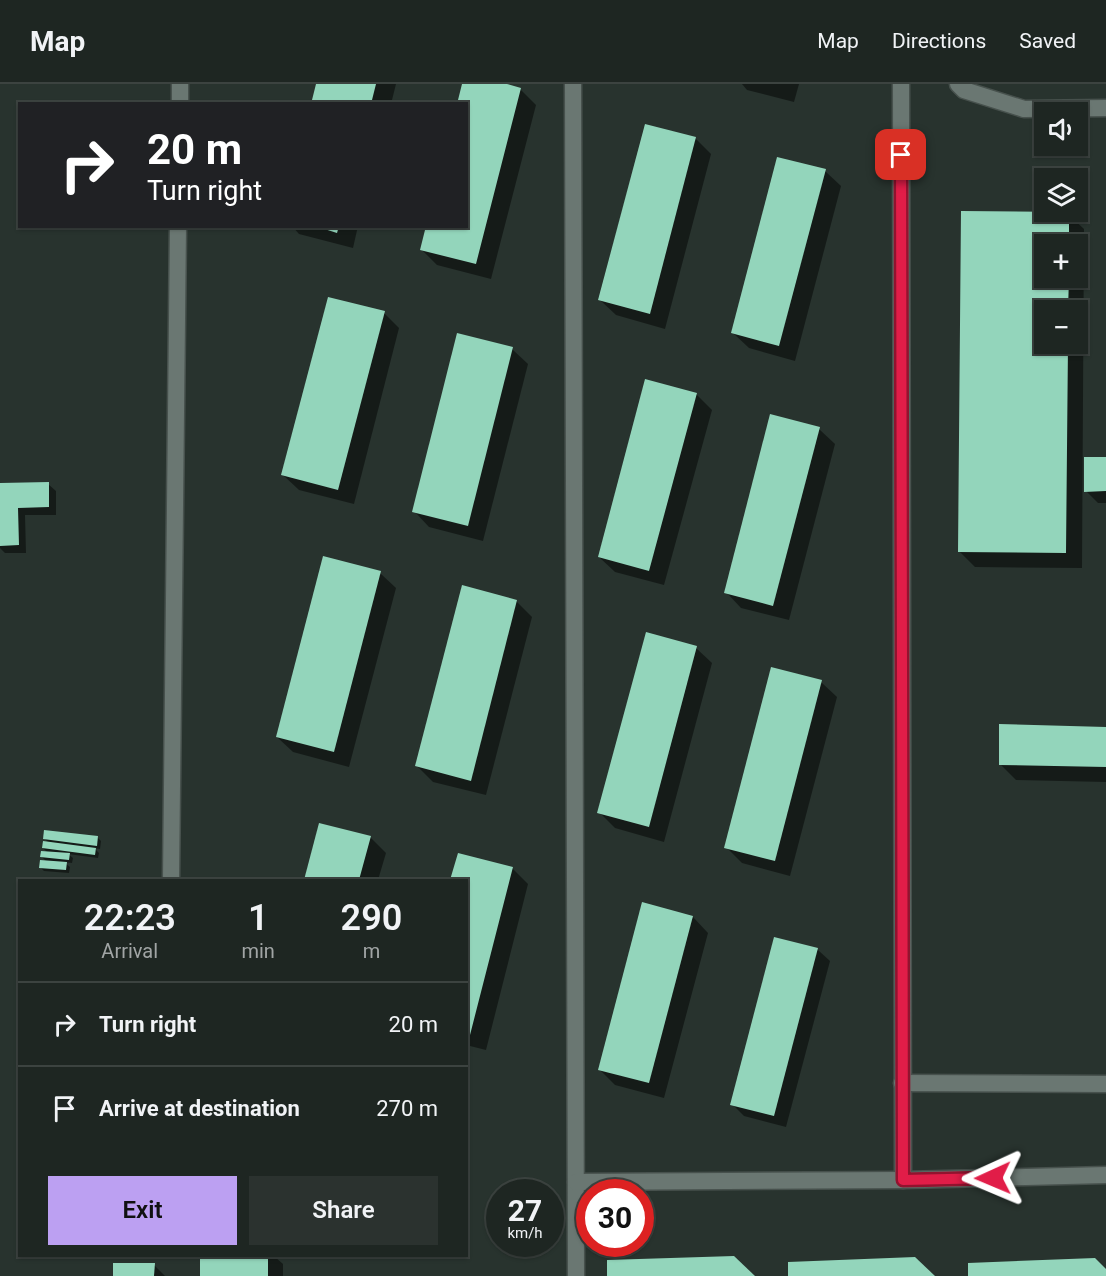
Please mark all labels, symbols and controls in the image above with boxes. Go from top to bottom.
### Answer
text: Map [30,25,85,58]
text: Map [817,29,859,53]
text: Directions [892,29,986,53]
text: Saved [1019,29,1076,53]
map controls [1034,102,1088,354]
button: sound [1034,102,1088,156]
text: 20 m [147,125,242,174]
icon: right [48,126,126,204]
pin [875,129,926,180]
icon: arrive [884,138,917,171]
button: layers [1034,168,1088,222]
text: Turn right [147,175,262,207]
button: + [1034,234,1088,288]
button: − [1034,300,1088,354]
text: 22:23 [84,897,176,939]
text: 1 [248,897,268,939]
text: 290 [341,897,402,939]
text: Arrival [101,939,158,963]
text: min [241,939,275,963]
text: m [363,939,380,963]
icon: right [48,1008,81,1041]
text: Turn right [99,1012,196,1037]
text: 20 m [389,1012,438,1037]
icon: arrive [48,1092,81,1125]
text: Arrive at destination [99,1096,300,1121]
text: 270 m [376,1096,438,1121]
position arrow [961,1146,1025,1210]
button: Exit [48,1176,237,1245]
button: Share [249,1176,438,1245]
speed limit sign: 30 [576,1179,654,1257]
text: 27 [508,1193,542,1228]
text: km/h [507,1224,543,1242]

